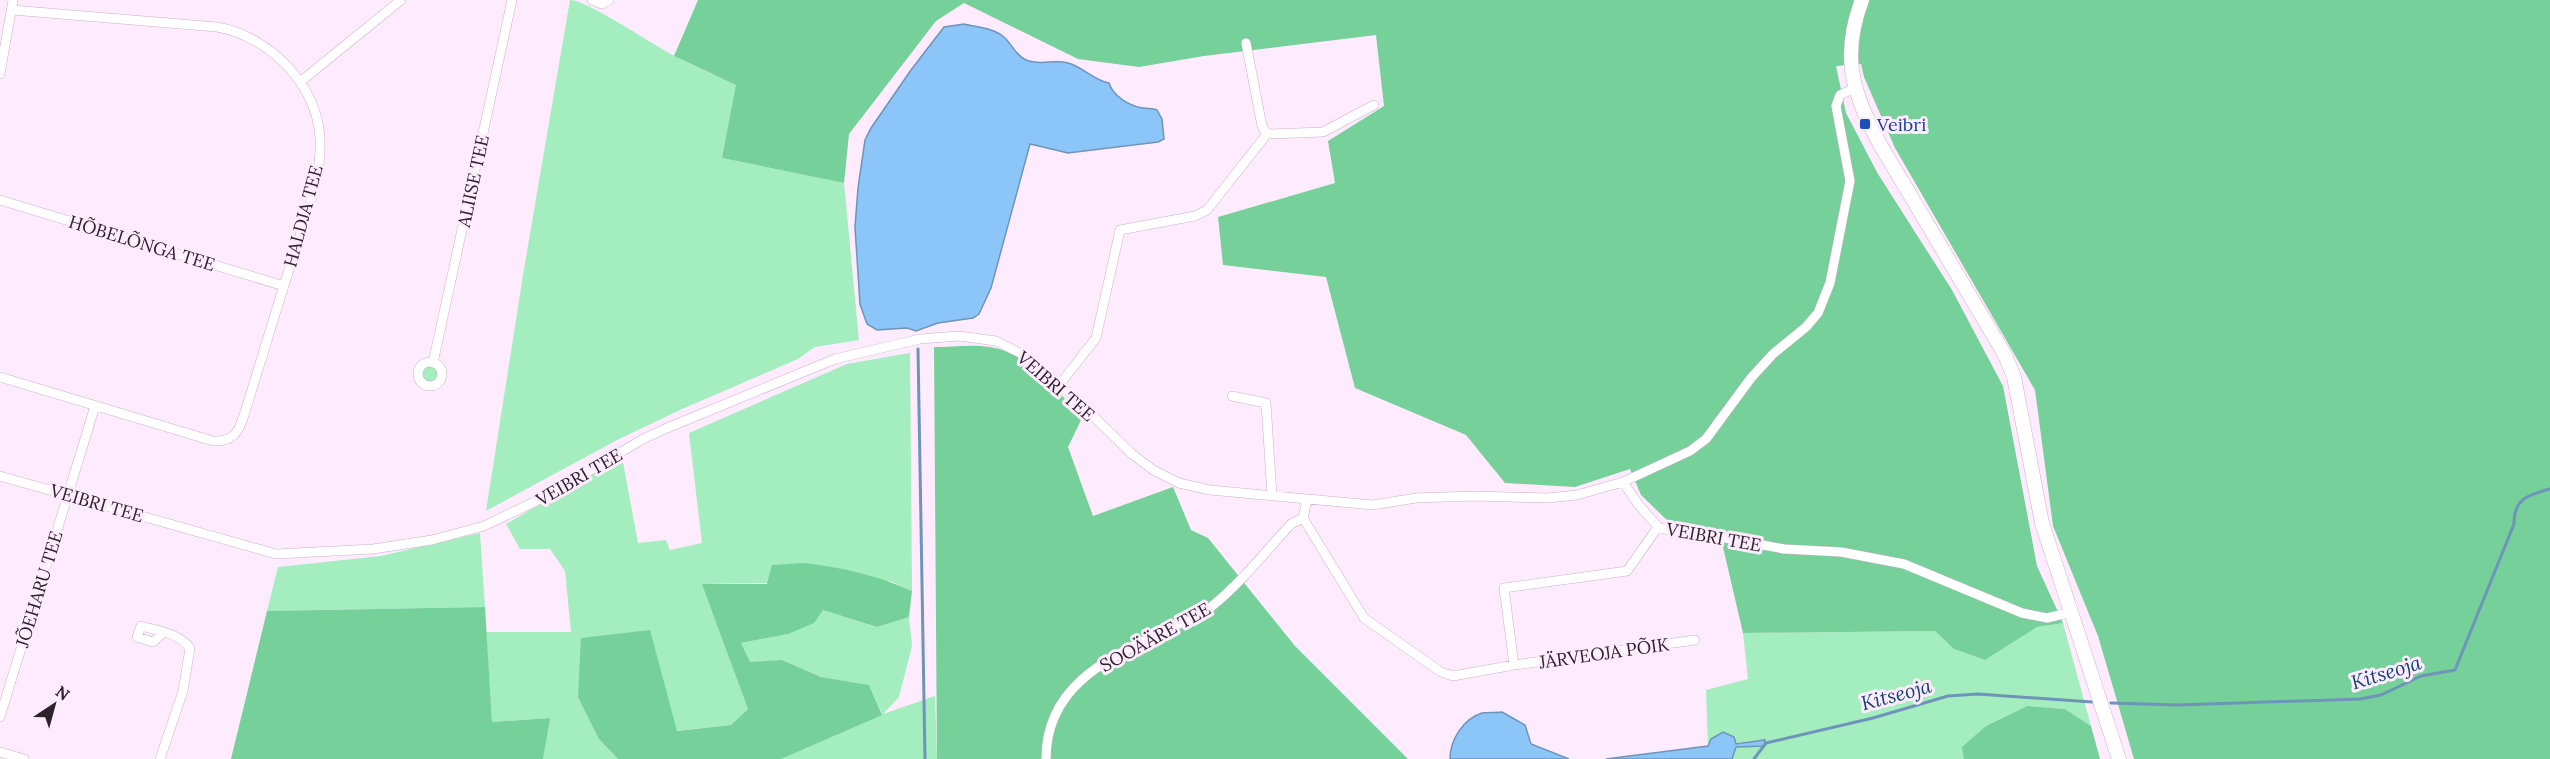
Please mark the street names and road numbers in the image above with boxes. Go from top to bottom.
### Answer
street label: ALIISE TEE [452,133,494,230]
street label: HALDJA TEE [278,162,328,270]
street label: HÕBELÕNGA TEE [66,210,218,276]
street label: VEIBRI TEE [1011,345,1100,426]
street label: VEIBRI TEE [531,443,626,511]
street label: VEIBRI TEE [47,478,146,527]
street label: VEIBRI TEE [1664,517,1763,557]
street label: JÕEHARU TEE [10,528,68,651]
street label: SOOÄÄRE TEE [1096,597,1214,677]
street label: JÄRVEOJA PÕIK [1537,632,1671,674]

